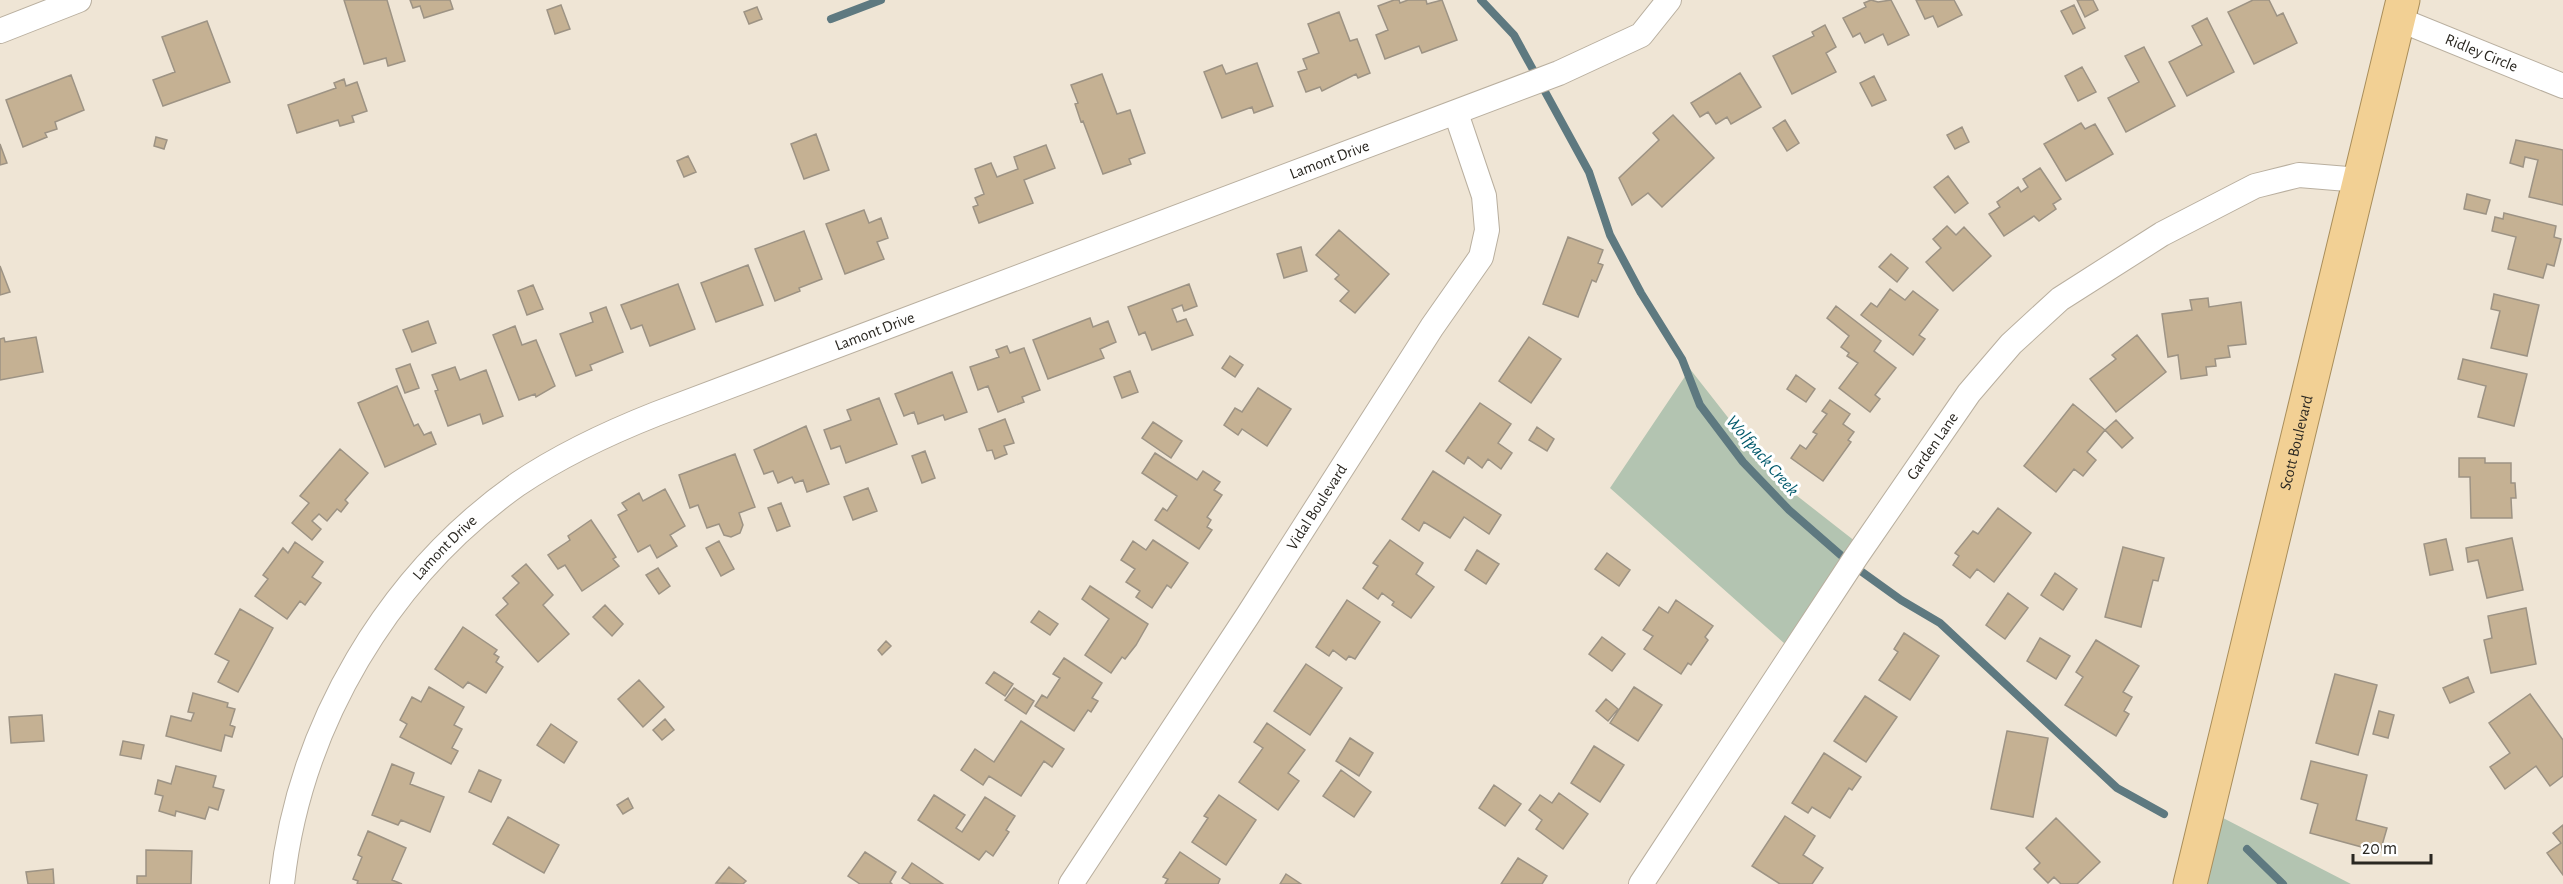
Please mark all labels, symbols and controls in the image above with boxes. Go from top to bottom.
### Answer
street label: Ridley Circle [2443,31,2520,75]
street label: Lamont Drive [1287,137,1371,182]
street label: Lamont Drive [833,309,917,354]
street label: Scott Boulevard [2277,394,2316,492]
street label: Garden Lane [1904,409,1961,483]
water label: Wolfpack Creek [1722,412,1802,500]
street label: Vidal Boulevard [1284,461,1350,553]
street label: Lamont Drive [410,512,480,583]
scale bar [2353,827,2431,865]
text: 20 m [2362,840,2397,858]

